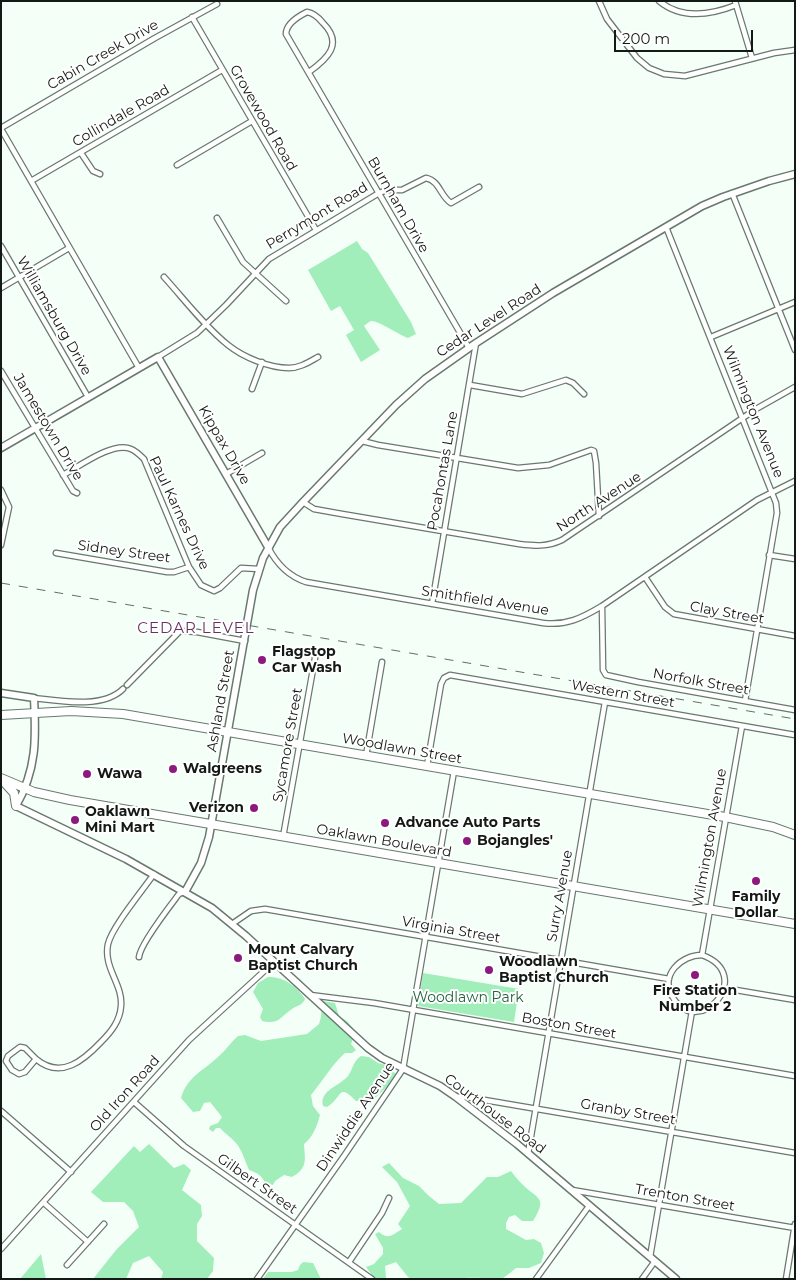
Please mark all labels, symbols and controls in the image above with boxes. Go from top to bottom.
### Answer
street label: Cabin Creek Drive [44,16,162,94]
scale bar [616,20,755,52]
text: 200 m [622,29,670,48]
street label: Grovewood Road [226,62,300,174]
street label: Collindale Road [69,81,173,151]
street label: Burnham Drive [364,154,432,256]
street label: Perrymont Road [263,179,371,253]
street label: Williamsburg Drive [13,254,95,378]
street label: Cedar Level Road [434,281,544,361]
street label: Wilmington Avenue [719,344,787,480]
street label: Jamestown Drive [10,371,86,483]
street label: Kippax Drive [195,402,253,488]
street label: Pocahontas Lane [424,410,462,532]
street label: Paul Karnes Drive [145,453,213,573]
street label: North Avenue [553,468,645,536]
street label: Sidney Street [77,537,171,567]
street label: Smithfield Avenue [420,583,550,619]
street label: Clay Street [688,598,766,628]
district label: CEDAR LEVEL [136,620,256,638]
place label: Flagstop Car Wash [272,644,342,676]
street label: Ashland Street [204,649,238,753]
marker: Flagstop Car Wash [256,654,268,666]
street label: Norfolk Street [652,665,750,699]
street label: Western Street [570,677,676,711]
street label: Sycamore Street [270,687,306,803]
street label: Woodlawn Street [341,730,463,768]
place label: Walgreens [183,761,262,777]
marker: Walgreens [167,763,179,775]
place label: Wawa [97,766,142,782]
street label: Wilmington Avenue [690,767,730,909]
marker: Wawa [81,768,93,780]
place label: Verizon [189,800,244,816]
marker: Verizon [248,802,260,814]
place label: Oaklawn Mini Mart [85,804,155,836]
marker: Oaklawn Mini Mart [69,814,81,826]
place label: Advance Auto Parts [395,815,540,831]
marker: Advance Auto Parts [379,817,391,829]
street label: Oaklawn Boulevard [315,821,453,861]
place label: Bojangles' [477,833,553,849]
marker: Bojangles' [461,835,473,847]
street label: Surry Avenue [544,849,576,943]
marker: Family Dollar [750,875,762,887]
place label: Family Dollar [732,889,780,922]
street label: Virginia Street [401,913,501,947]
place label: Mount Calvary Baptist Church [248,942,358,974]
marker: Mount Calvary Baptist Church [232,952,244,964]
place label: Woodlawn Baptist Church [499,954,609,986]
marker: Woodlawn Baptist Church [483,964,495,976]
marker: Fire Station Number 2 [689,969,701,981]
place label: Fire Station Number 2 [653,983,737,1016]
park label: Woodlawn Park [412,990,524,1006]
street label: Boston Street [520,1009,618,1043]
street label: Old Iron Road [86,1052,164,1136]
street label: Dinwiddie Avenue [313,1059,399,1175]
street label: Courthouse Road [441,1070,549,1158]
street label: Granby Street [579,1095,677,1129]
street label: Gilbert Street [214,1150,300,1218]
street label: Trenton Street [634,1181,736,1215]

